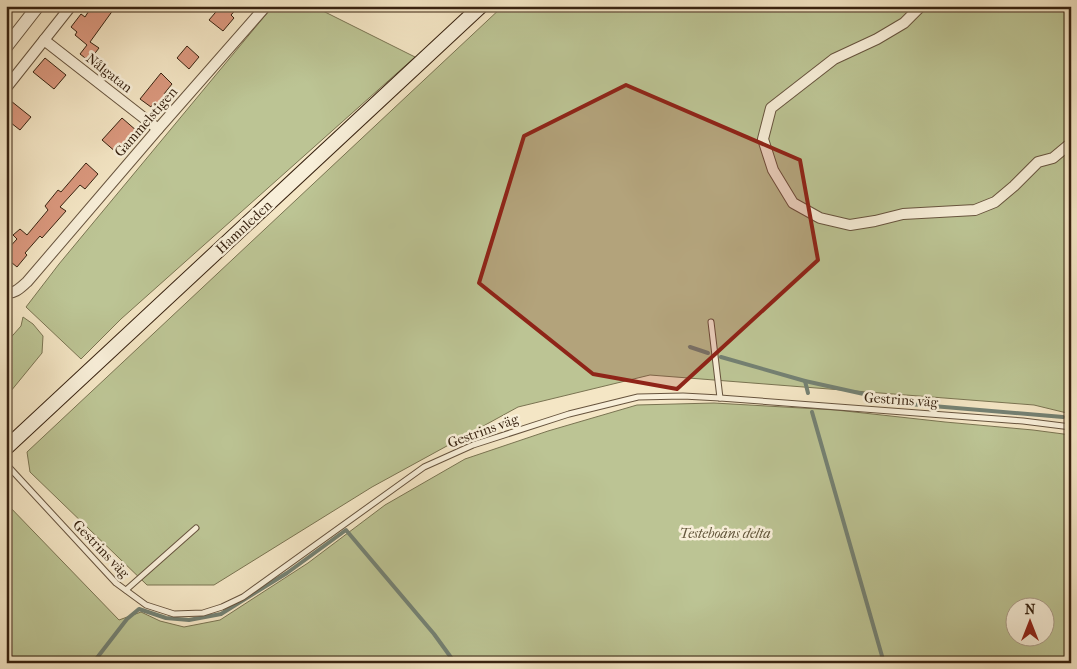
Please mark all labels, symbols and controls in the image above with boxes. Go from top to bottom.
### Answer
street label: Nålgatan [82,50,136,96]
street label: Gammelstigen [111,84,181,160]
street label: Hamnleden [212,197,276,257]
street label: Gestrins väg [863,389,939,411]
street label: Gestrins väg [445,410,521,452]
street label: Gestrins väg [69,516,133,582]
park label: Testeboåns delta [679,525,771,542]
north arrow [1004,596,1054,646]
text: N [1025,601,1036,618]

